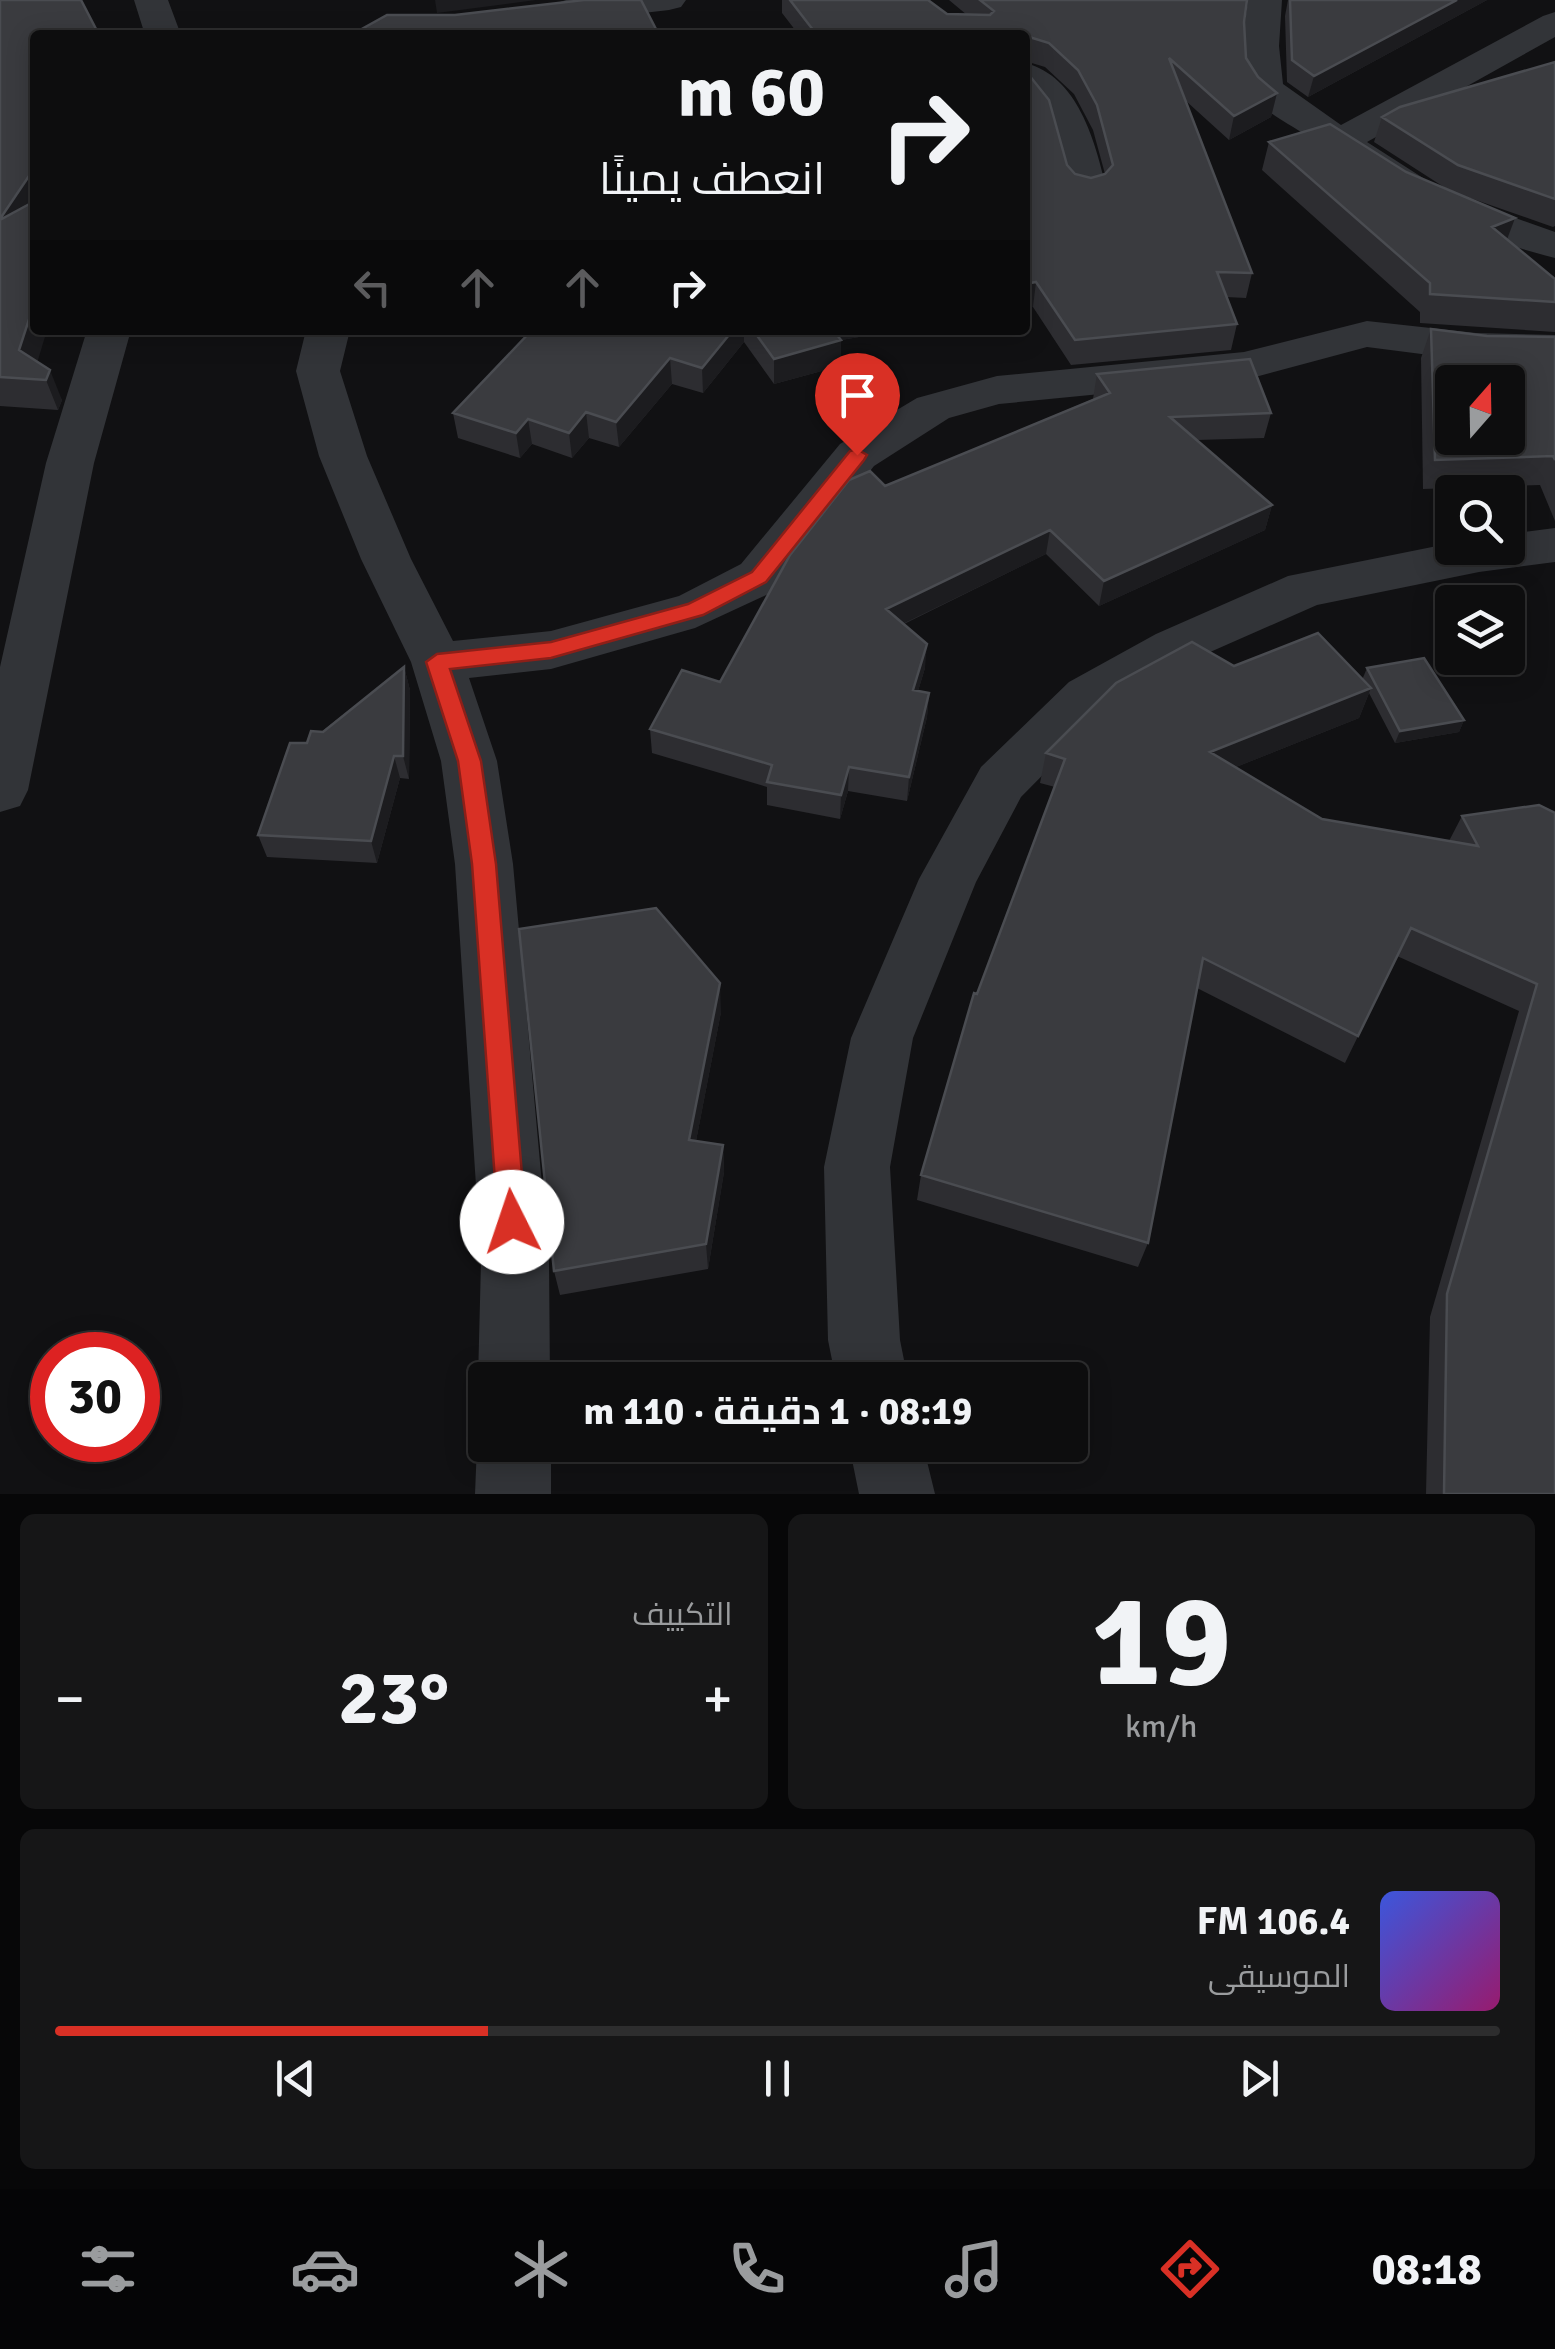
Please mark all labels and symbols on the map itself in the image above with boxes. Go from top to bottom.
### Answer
pin [815,353,900,456]
north arrow [1435,365,1525,455]
position arrow [460,1170,564,1274]
speed limit sign: 30 [30,1332,160,1462]

